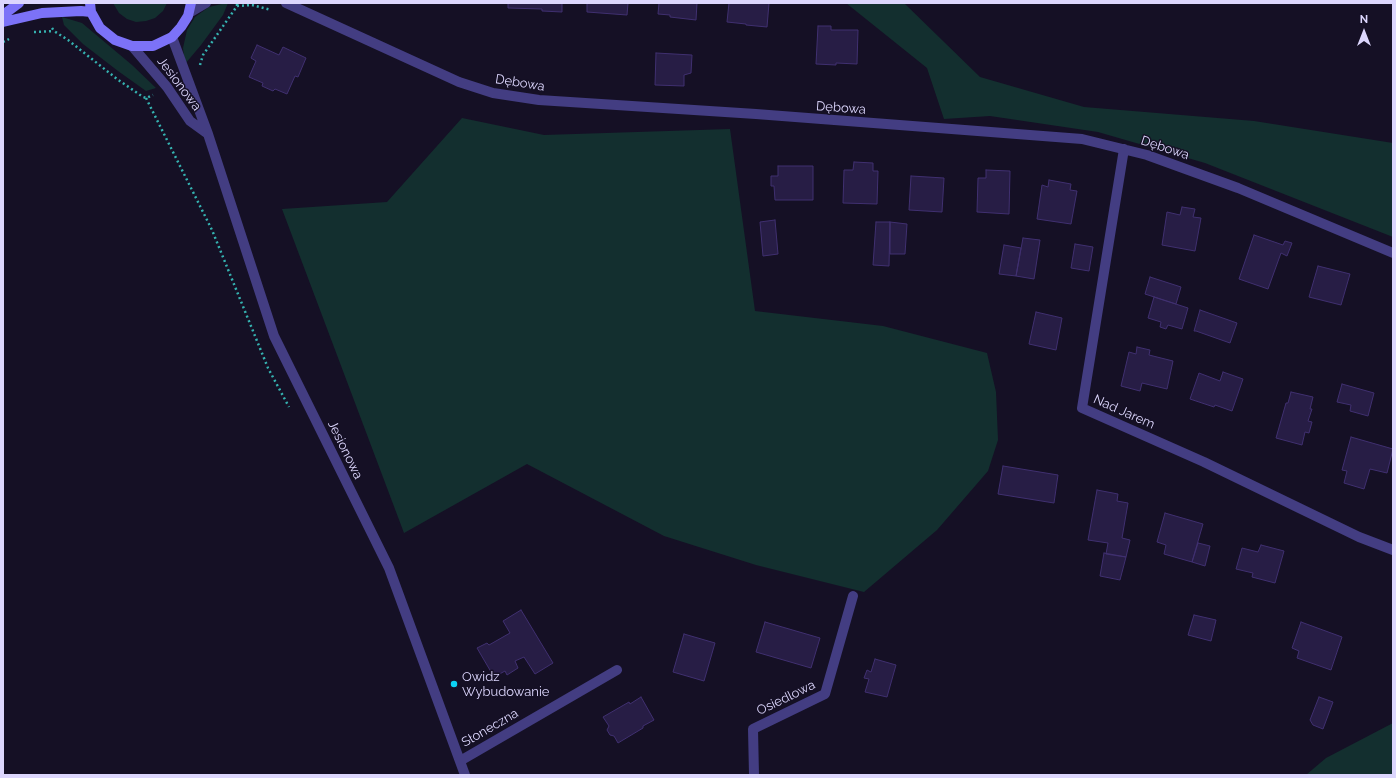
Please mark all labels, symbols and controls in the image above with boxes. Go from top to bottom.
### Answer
north arrow [1344,12,1384,52]
text: N [1360,13,1368,26]
street label: Jesionowa [154,54,204,114]
street label: Dębowa [494,71,546,95]
street label: Dębowa [816,98,866,118]
street label: Dębowa [1139,133,1191,163]
street label: Nad Jarem [1091,392,1157,432]
street label: Jesionowa [324,418,366,482]
place label: Owidz Wybudowanie [462,669,549,700]
street label: Osiedlowa [754,677,818,719]
marker: Owidz Wybudowanie [449,679,459,689]
street label: Słoneczna [459,706,521,750]

